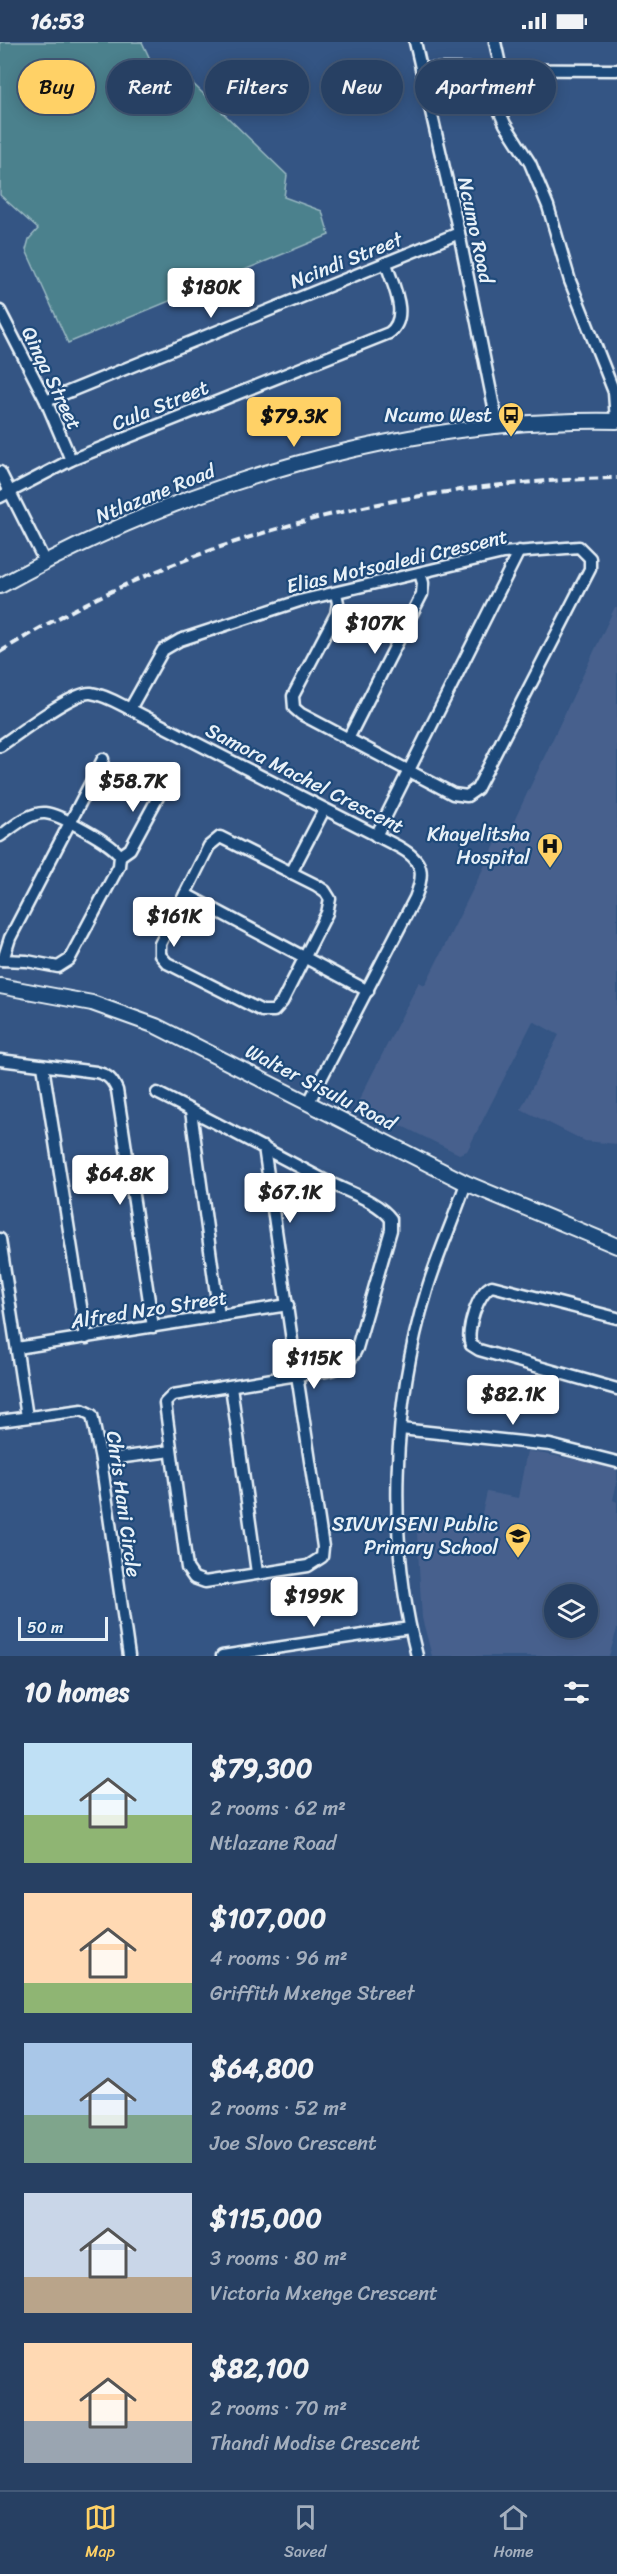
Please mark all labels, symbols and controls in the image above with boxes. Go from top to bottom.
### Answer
text: 16:53 [30,2,84,41]
chip: Buy [18,60,95,114]
chip: Rent [107,60,193,114]
chip: Filters [205,60,309,114]
chip: New [321,60,403,114]
chip: Apartment [415,60,556,114]
street label: Ncumo Road [447,174,504,288]
street label: Ncindi Street [285,222,409,299]
pin: $180K [169,268,253,319]
text: $180K [182,270,240,305]
street label: Qinqa Street [11,320,92,436]
street label: Cula Street [106,370,214,441]
pin: $79.3K [245,397,343,448]
place label: Ncumo West [384,398,492,433]
text: $79.3K [261,399,327,434]
bus stop icon: Ncumo West [496,400,526,438]
street label: Ntlazane Road [90,453,222,533]
street label: Elias Motsoaledi Crescent [283,519,512,604]
pin: $107K [333,604,417,655]
text: $107K [346,606,404,641]
street label: Samora Machel Crescent [199,713,410,844]
pin: $58.7K [84,762,182,813]
text: $58.7K [99,764,167,799]
place label: Khayelitsha Hospital [427,817,531,875]
hospital icon: Khayelitsha Hospital [535,831,565,869]
pin: $161K [132,897,216,948]
text: $161K [147,899,201,934]
street label: Walter Sisulu Road [239,1034,404,1141]
pin: $64.8K [71,1155,169,1206]
text: $64.8K [86,1157,154,1192]
pin: $67.1K [241,1173,339,1224]
text: $67.1K [258,1175,322,1210]
street label: Alfred Nzo Street [67,1280,230,1339]
pin: $115K [272,1339,356,1390]
text: $115K [287,1341,342,1376]
pin: $82.1K [464,1375,562,1426]
text: $82.1K [481,1377,545,1412]
street label: Chris Hani Circle [96,1429,151,1579]
place label: SIVUYISENI Public Primary School [332,1507,499,1565]
school or university icon: SIVUYISENI Public Primary School [503,1521,533,1559]
pin: $199K [272,1577,356,1628]
text: $199K [285,1579,343,1614]
map controls [544,1584,598,1638]
button: layers [544,1584,598,1638]
text: 50 m [27,1613,63,1642]
scale bar [18,1614,108,1642]
text: 10 homes [24,1669,129,1715]
icon: filters [560,1676,593,1709]
text: $79,300 [210,1745,312,1791]
icon: home [72,1767,144,1839]
text: 2 rooms · 62 m² [210,1791,346,1826]
text: Ntlazane Road [210,1826,336,1861]
text: $107,000 [210,1895,326,1941]
icon: home [72,1917,144,1989]
text: 4 rooms · 96 m² [210,1941,348,1976]
text: Griffith Mxenge Street [210,1976,415,2011]
text: $64,800 [210,2045,314,2091]
icon: home [72,2067,144,2139]
text: 2 rooms · 52 m² [210,2091,347,2126]
text: Joe Slovo Crescent [210,2126,377,2161]
text: $115,000 [210,2195,322,2241]
icon: home [72,2217,144,2289]
text: 3 rooms · 80 m² [210,2241,347,2276]
text: Victoria Mxenge Crescent [210,2276,438,2311]
text: $82,100 [210,2345,309,2391]
icon: home [72,2367,144,2439]
text: 2 rooms · 70 m² [210,2391,347,2426]
text: Thandi Modise Crescent [210,2426,420,2461]
tab: Map [84,2501,117,2566]
tab: Saved [284,2501,326,2566]
tab: Home [493,2501,533,2566]

